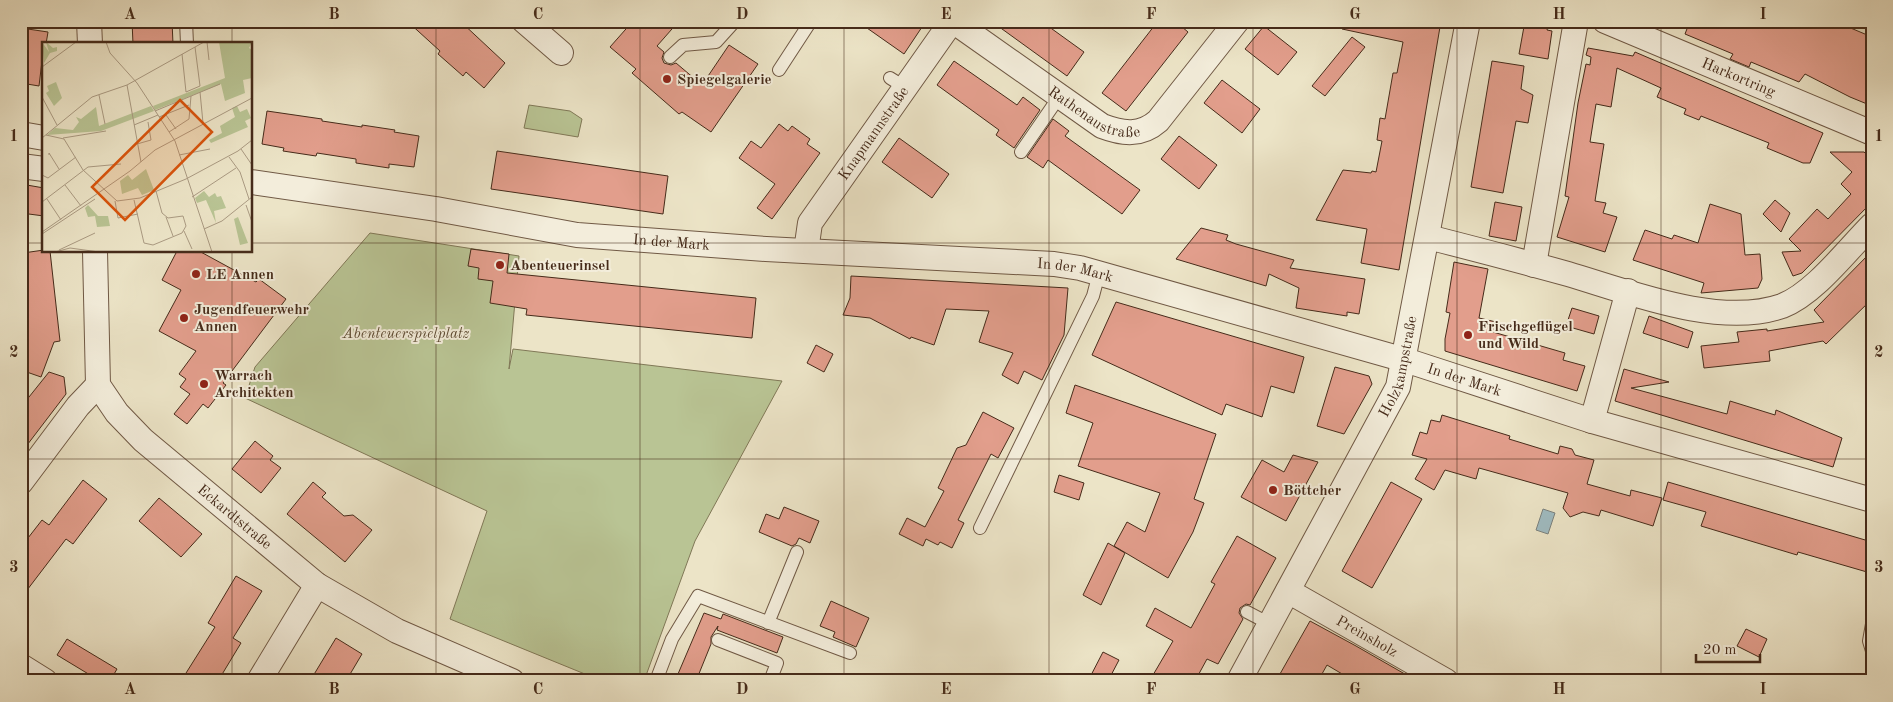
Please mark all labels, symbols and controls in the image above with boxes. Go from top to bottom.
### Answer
text: A [124,7,136,23]
text: B [328,7,340,23]
text: C [533,7,543,23]
text: D [736,7,748,23]
text: E [940,7,952,23]
text: F [1146,7,1157,23]
text: G [1349,7,1361,23]
text: H [1552,7,1566,23]
text: I [1759,7,1767,23]
inset map [42,42,252,252]
street label: Harkortring [1699,56,1777,101]
marker: Spiegelgalerie [661,73,673,85]
place label: Spiegelgalerie [677,73,772,88]
street label: Knapmannstraße [836,85,912,184]
street label: Rathenaustraße [1045,85,1141,141]
text: 1 [9,129,19,145]
text: 1 [1874,129,1884,145]
street label: In der Mark [632,233,711,254]
street label: In der Mark [1037,257,1115,286]
marker: Abenteuerinsel [494,259,506,271]
place label: Abenteuerinsel [510,259,610,274]
marker: LE Annen [190,268,202,280]
place label: LE Annen [206,268,274,283]
place label: Jugendfeuerwehr Annen [194,303,310,335]
marker: Jugendfeuerwehr Annen [178,312,190,324]
street label: Holzkampstraße [1377,315,1420,420]
place label: Frischgeflügel und Wild [1478,320,1573,352]
park label: Abenteuerspielplatz [342,327,470,342]
marker: Frischgeflügel und Wild [1462,329,1474,341]
text: 2 [9,345,19,361]
text: 2 [1874,345,1884,361]
street label: In der Mark [1425,362,1503,400]
place label: Warrach Architekten [214,369,294,401]
marker: Warrach Architekten [198,378,210,390]
street label: Eckardtstraße [194,483,274,553]
marker: Böttcher [1267,484,1279,496]
place label: Böttcher [1283,484,1342,499]
text: 3 [9,560,19,576]
text: 3 [1874,560,1884,576]
street label: Preinsholz [1333,614,1400,661]
scale bar [1696,632,1759,664]
text: 20 m [1703,643,1737,658]
text: A [124,682,136,698]
text: B [328,682,340,698]
text: C [533,682,543,698]
text: D [736,682,748,698]
text: E [940,682,952,698]
text: F [1146,682,1157,698]
text: G [1349,682,1361,698]
text: H [1552,682,1566,698]
text: I [1759,682,1767,698]

